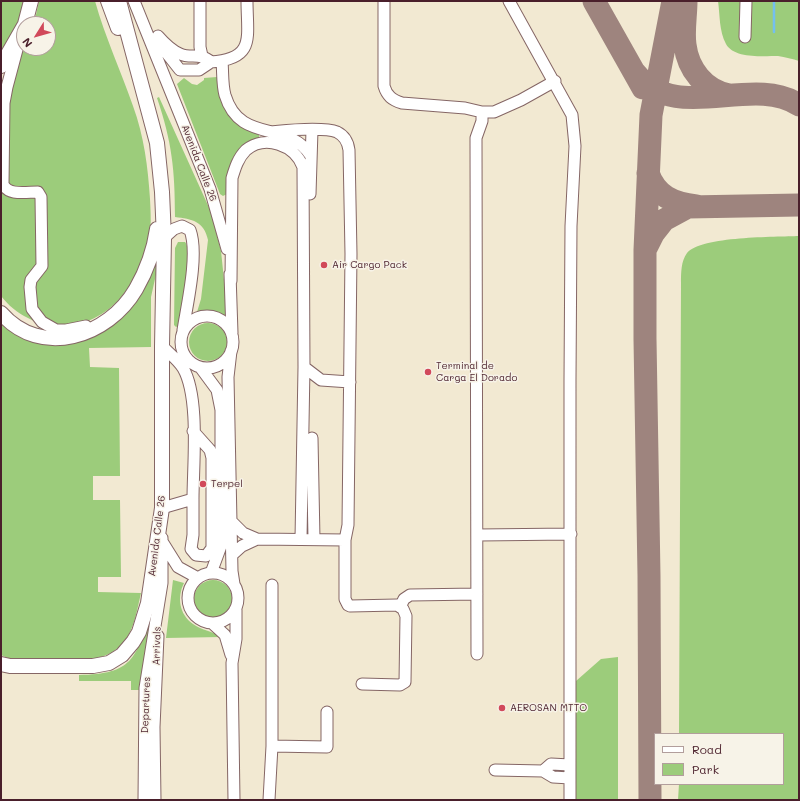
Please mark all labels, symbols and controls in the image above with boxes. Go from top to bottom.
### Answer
north arrow [16,16,56,56]
text: N [18,35,35,51]
street label: Avenida Calle 26 [179,123,219,203]
place label: Air Cargo Pack [332,259,407,271]
marker: Air Cargo Pack [319,260,329,270]
place label: Terminal de Carga El Dorado [436,360,517,384]
marker: Terminal de Carga El Dorado [423,367,433,377]
place label: Terpel [211,478,243,490]
marker: Terpel [198,479,208,489]
street label: Avenida Calle 26 [146,495,168,577]
street label: Arrivals [150,626,164,666]
street label: Departures [139,677,153,733]
place label: AEROSAN MTTO [510,702,587,714]
marker: AEROSAN MTTO [497,703,507,713]
legend [654,733,784,785]
text: Road [692,741,722,757]
text: Park [692,761,719,777]

